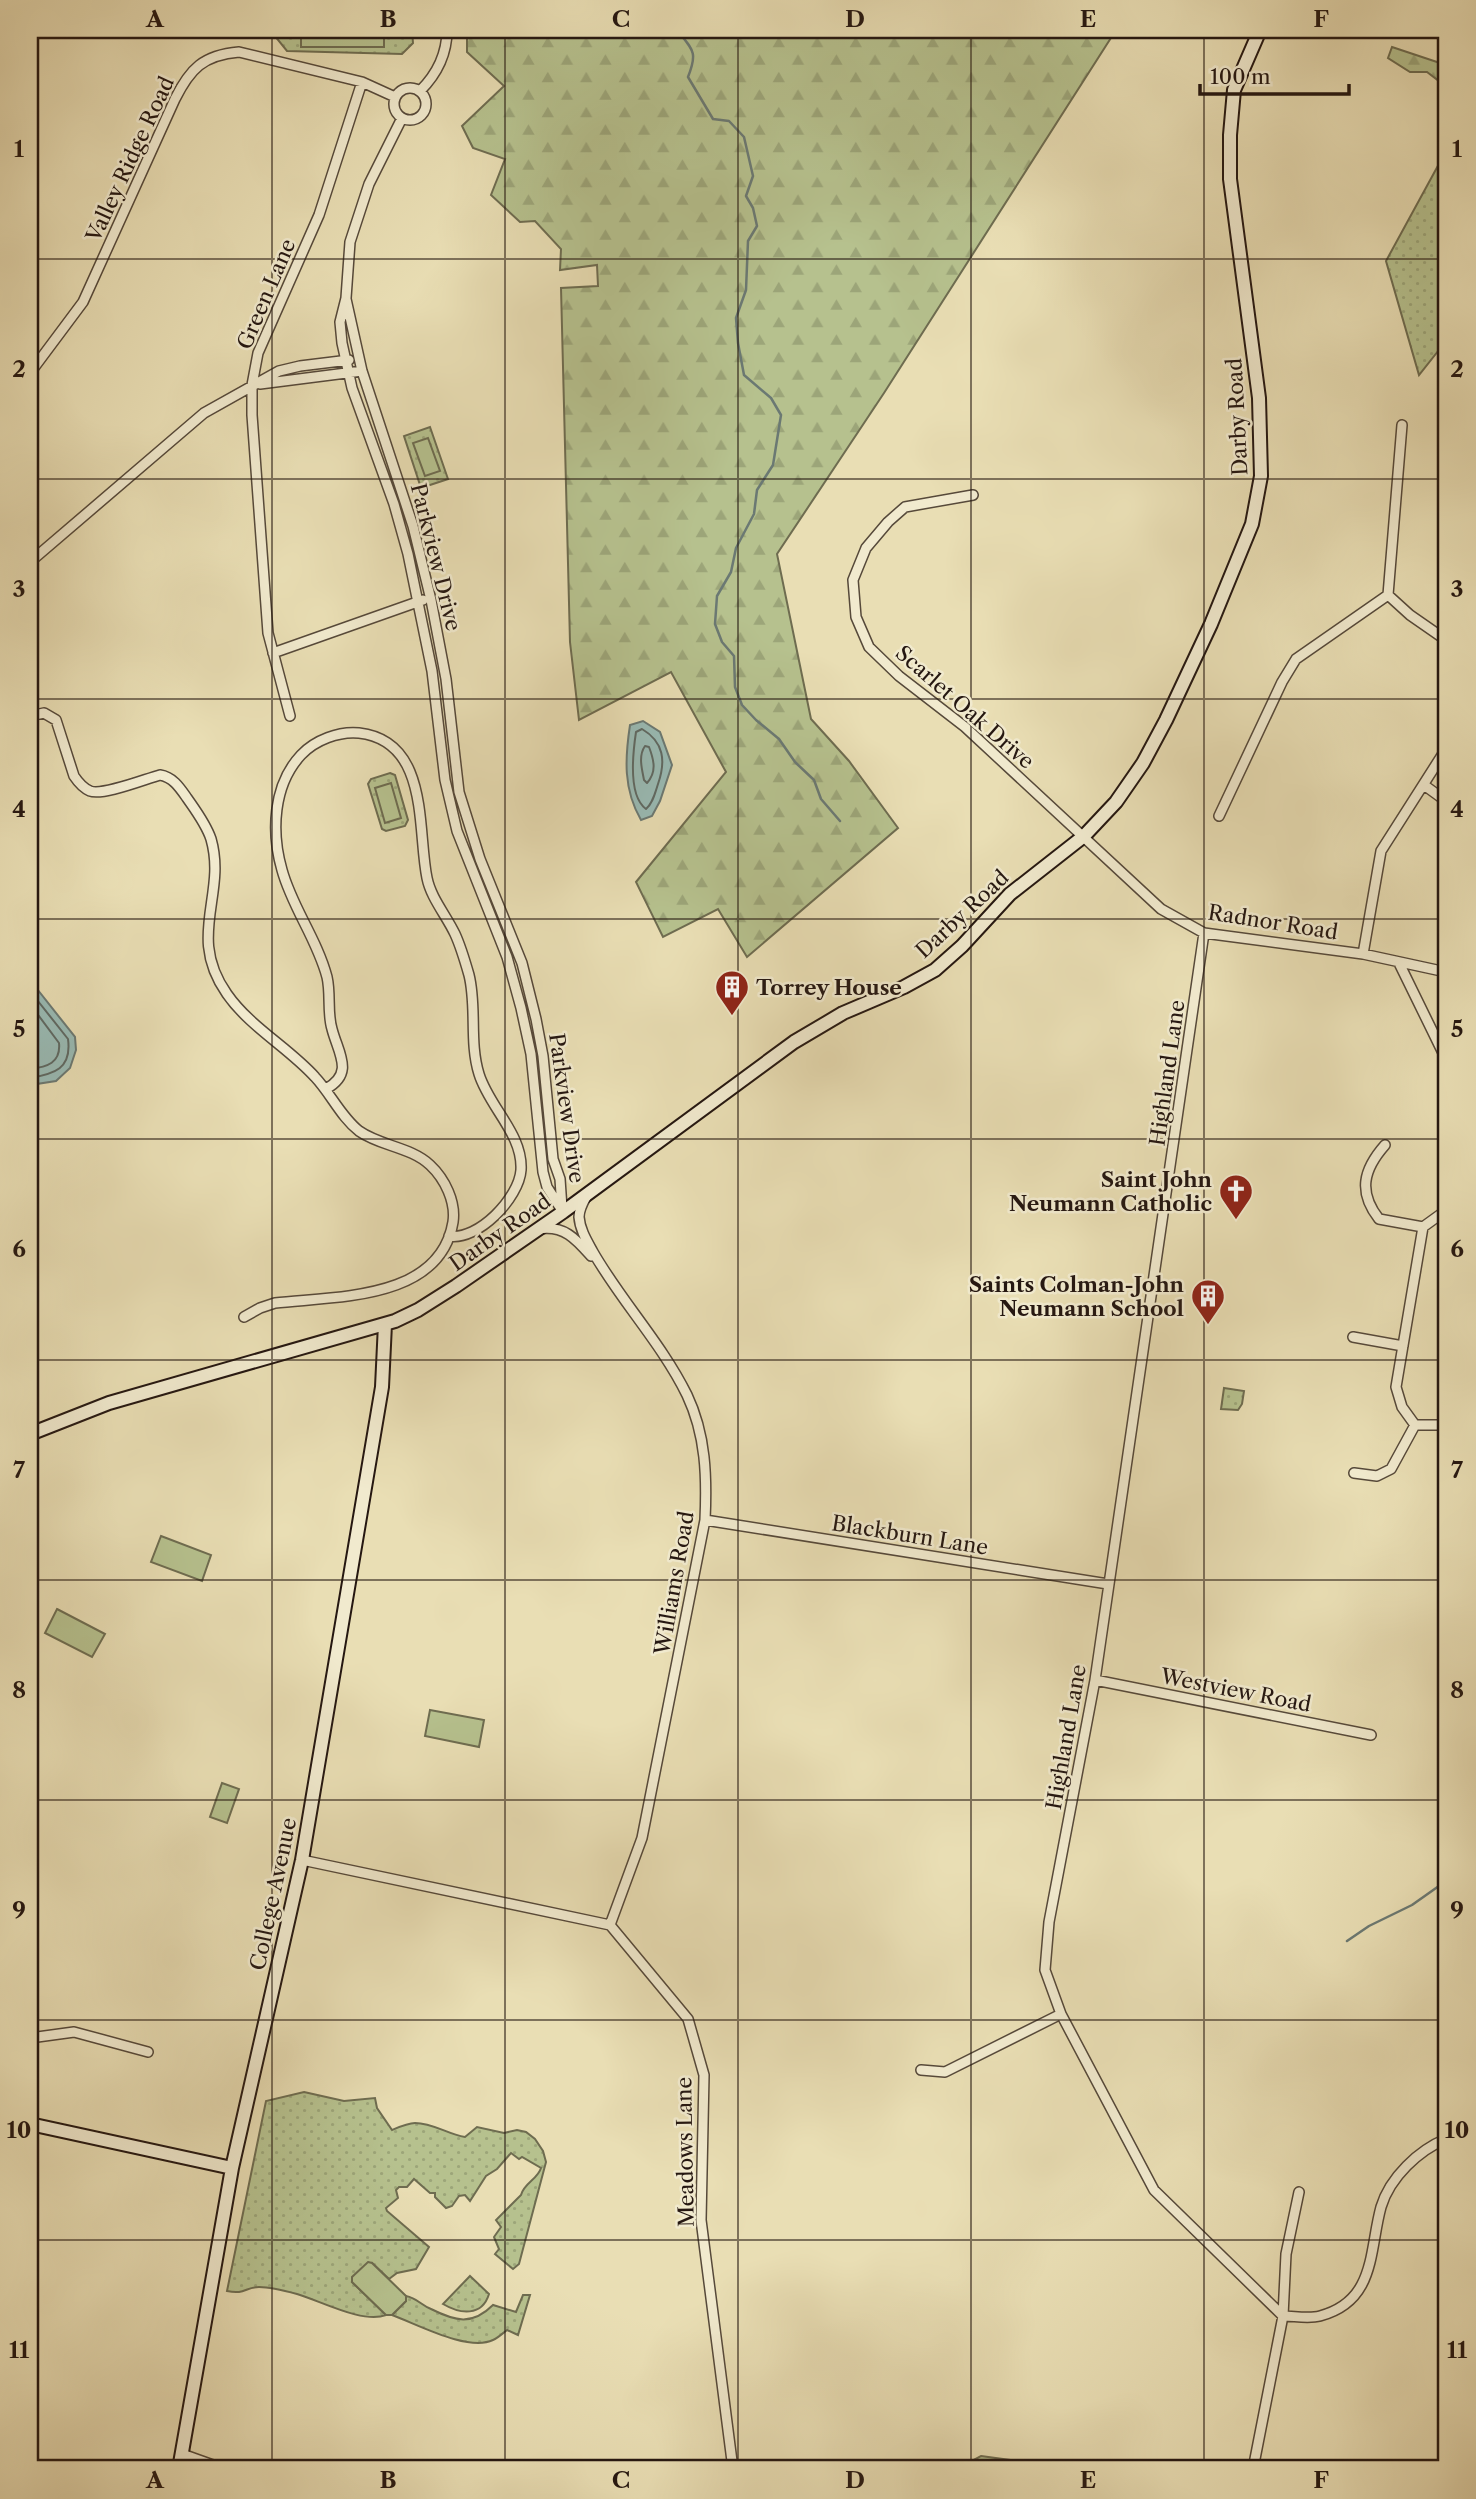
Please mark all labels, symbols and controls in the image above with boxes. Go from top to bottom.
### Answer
text: A [145,5,165,33]
text: B [379,5,397,33]
text: C [612,5,630,33]
text: D [845,5,865,33]
text: E [1080,5,1096,33]
text: F [1313,5,1329,33]
scale bar [1200,52,1348,96]
text: 100 m [1210,64,1271,89]
street label: Valley Ridge Road [80,72,179,247]
text: 1 [14,135,25,163]
text: 1 [1452,135,1463,163]
street label: Green Lane [232,235,300,353]
text: 2 [12,355,26,383]
text: 2 [1450,355,1464,383]
street label: Darby Road [1221,357,1253,476]
street label: Parkview Drive [406,481,466,633]
text: 3 [13,575,26,603]
text: 3 [1451,575,1464,603]
street label: Scarlet Oak Drive [891,640,1039,774]
text: 4 [12,795,26,823]
text: 4 [1450,795,1464,823]
street label: Darby Road [910,865,1014,963]
street label: Radnor Road [1206,899,1340,945]
building icon: Torrey House [713,968,751,1017]
place label: Torrey House [756,975,902,1000]
street label: Highland Lane [1144,998,1190,1148]
text: 5 [13,1015,25,1043]
text: 5 [1451,1015,1463,1043]
street label: Parkview Drive [544,1031,590,1185]
place label: Saint John Neumann Catholic [1009,1167,1213,1216]
church icon: Saint John Neumann Catholic [1217,1172,1255,1221]
street label: Darby Road [445,1188,556,1276]
text: 6 [12,1235,26,1263]
text: 6 [1450,1235,1464,1263]
place label: Saints Colman-John Neumann School [969,1272,1185,1321]
building icon: Saints Colman-John Neumann School [1189,1277,1227,1326]
text: 7 [13,1456,25,1484]
text: 7 [1451,1456,1463,1484]
street label: Williams Road [649,1509,699,1658]
street label: Blackburn Lane [830,1510,990,1560]
street label: Highland Lane [1041,1662,1091,1812]
street label: Westview Road [1158,1663,1314,1717]
text: 8 [12,1676,26,1704]
text: 8 [1450,1676,1464,1704]
street label: College Avenue [245,1815,301,1973]
text: 9 [12,1896,26,1924]
text: 9 [1450,1896,1464,1924]
street label: Meadows Lane [671,2077,699,2227]
text: 10 [7,2116,31,2144]
text: 10 [1445,2116,1469,2144]
text: 11 [9,2336,30,2364]
text: 11 [1447,2336,1468,2364]
text: A [145,2466,165,2494]
text: B [379,2466,397,2494]
text: C [612,2466,630,2494]
text: D [845,2466,865,2494]
text: E [1080,2466,1096,2494]
text: F [1313,2466,1329,2494]

